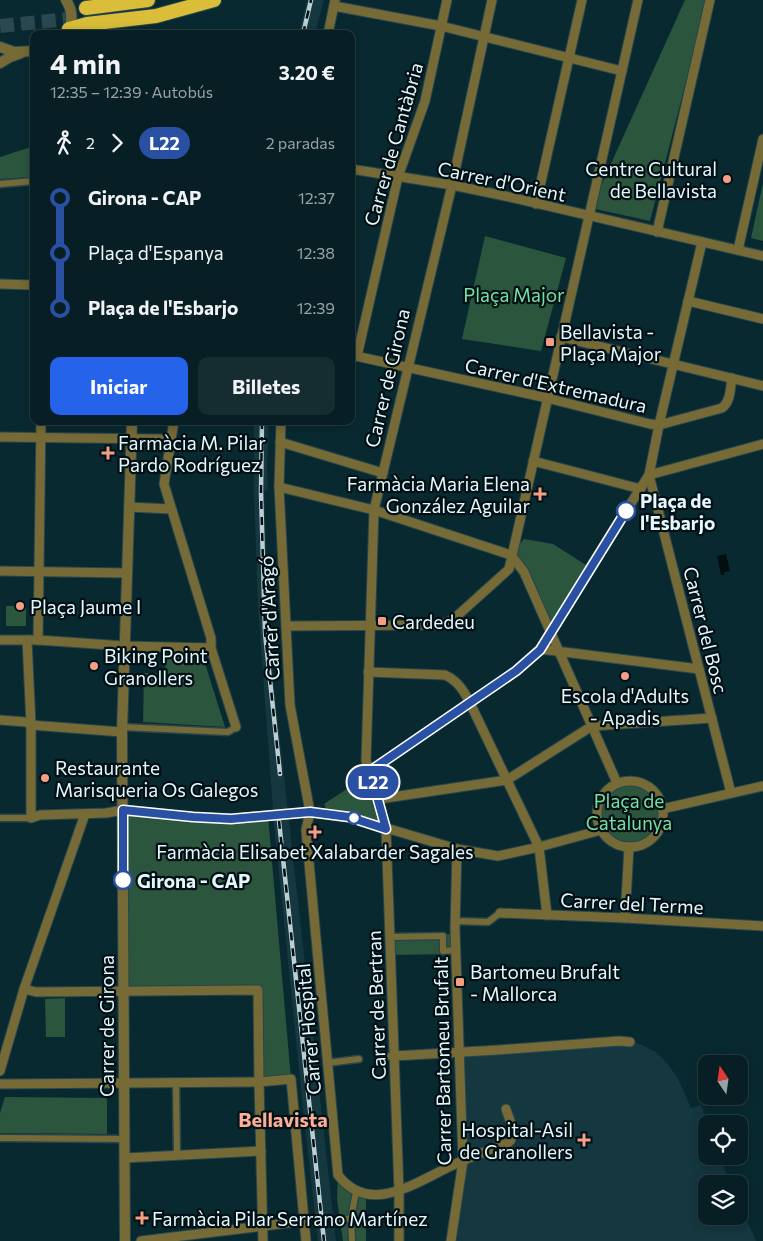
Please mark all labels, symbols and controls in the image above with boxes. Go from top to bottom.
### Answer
text: 4 min [50,46,121,80]
street label: Carrer de Cantàbria [359,60,427,228]
text: 3.20 € [279,61,335,84]
text: 12:35 – 12:39 · Autobús [50,82,213,101]
icon: walk [50,129,78,157]
icon: forward [103,129,131,157]
text: L22 [149,132,180,154]
text: 2 [86,133,95,152]
text: 2 paradas [266,133,335,152]
street label: Carrer d'Orient [436,156,568,206]
place label: Centre Cultural de Bellavista [585,157,717,202]
marker: Centre Cultural de Bellavista [721,173,733,185]
text: Girona - CAP [88,186,201,209]
text: 12:37 [298,188,335,207]
text: Plaça d'Espanya [88,241,224,264]
text: 12:38 [297,243,335,262]
park label: Plaça Major [463,283,565,306]
text: Plaça de l'Esbarjo [88,296,238,319]
text: 12:39 [297,298,335,317]
street label: Carrer de Girona [360,306,414,450]
place label: Bellavista - Plaça Major [560,320,662,365]
marker: Bellavista - Plaça Major [544,336,556,348]
street label: Carrer d'Extremadura [463,353,649,417]
button: Iniciar [50,357,188,415]
button: Billetes [198,357,335,415]
place label: Farmàcia M. Pilar Pardo Rodríguez [118,431,266,476]
marker: Farmàcia M. Pilar Pardo Rodríguez [102,447,114,459]
place label: Farmàcia Maria Elena González Aguilar [347,472,530,517]
marker: Farmàcia Maria Elena González Aguilar [534,488,546,500]
place label: Plaça de l'Esbarjo [640,489,715,534]
marker: Plaça de l'Esbarjo [616,501,636,521]
street label: Carrer d'Aragó [254,555,284,681]
street label: Carrer del Bosc [679,564,733,696]
place label: Plaça Jaume I [30,595,141,618]
marker: Plaça Jaume I [14,600,26,612]
place label: Cardedeu [392,610,475,633]
marker: Cardedeu [376,615,388,627]
place label: Biking Point Granollers [104,644,208,689]
marker: Biking Point Granollers [88,660,100,672]
marker: Escola d'Adults - Apadis [619,670,631,682]
place label: Escola d'Adults - Apadis [561,684,689,729]
place label: Restaurante Marisqueria Os Galegos [55,756,258,801]
line badge: L22 [344,766,402,798]
text: L22 [358,771,388,793]
marker: Restaurante Marisqueria Os Galegos [39,772,51,784]
park label: Plaça de Catalunya [586,789,672,834]
unlabelled marker [347,811,361,825]
marker: Farmàcia Elisabet Xalabarder Sagales [309,826,321,838]
place label: Farmàcia Elisabet Xalabarder Sagales [156,840,474,863]
place label: Girona - CAP [137,869,250,892]
marker: Girona - CAP [113,870,133,890]
street label: Carrer del Terme [560,888,704,918]
street label: Carrer de Bertran [362,930,390,1080]
street label: Carrer de Girona [95,955,118,1097]
street label: Carrer Bartomeu Brufalt [429,956,455,1166]
place label: Bartomeu Brufalt - Mallorca [470,960,620,1005]
street label: Carrer Hospital [291,962,325,1096]
marker: Bartomeu Brufalt - Mallorca [454,976,466,988]
north arrow [698,1055,748,1105]
map controls [698,1055,748,1225]
district label: Bellavista [238,1107,328,1131]
button: locate [698,1115,748,1165]
place label: Hospital-Asil de Granollers [459,1118,573,1163]
marker: Hospital-Asil de Granollers [577,1133,591,1147]
button: layers [698,1175,748,1225]
place label: Farmàcia Pilar Serrano Martínez [152,1207,428,1230]
marker: Farmàcia Pilar Serrano Martínez [136,1212,148,1224]

